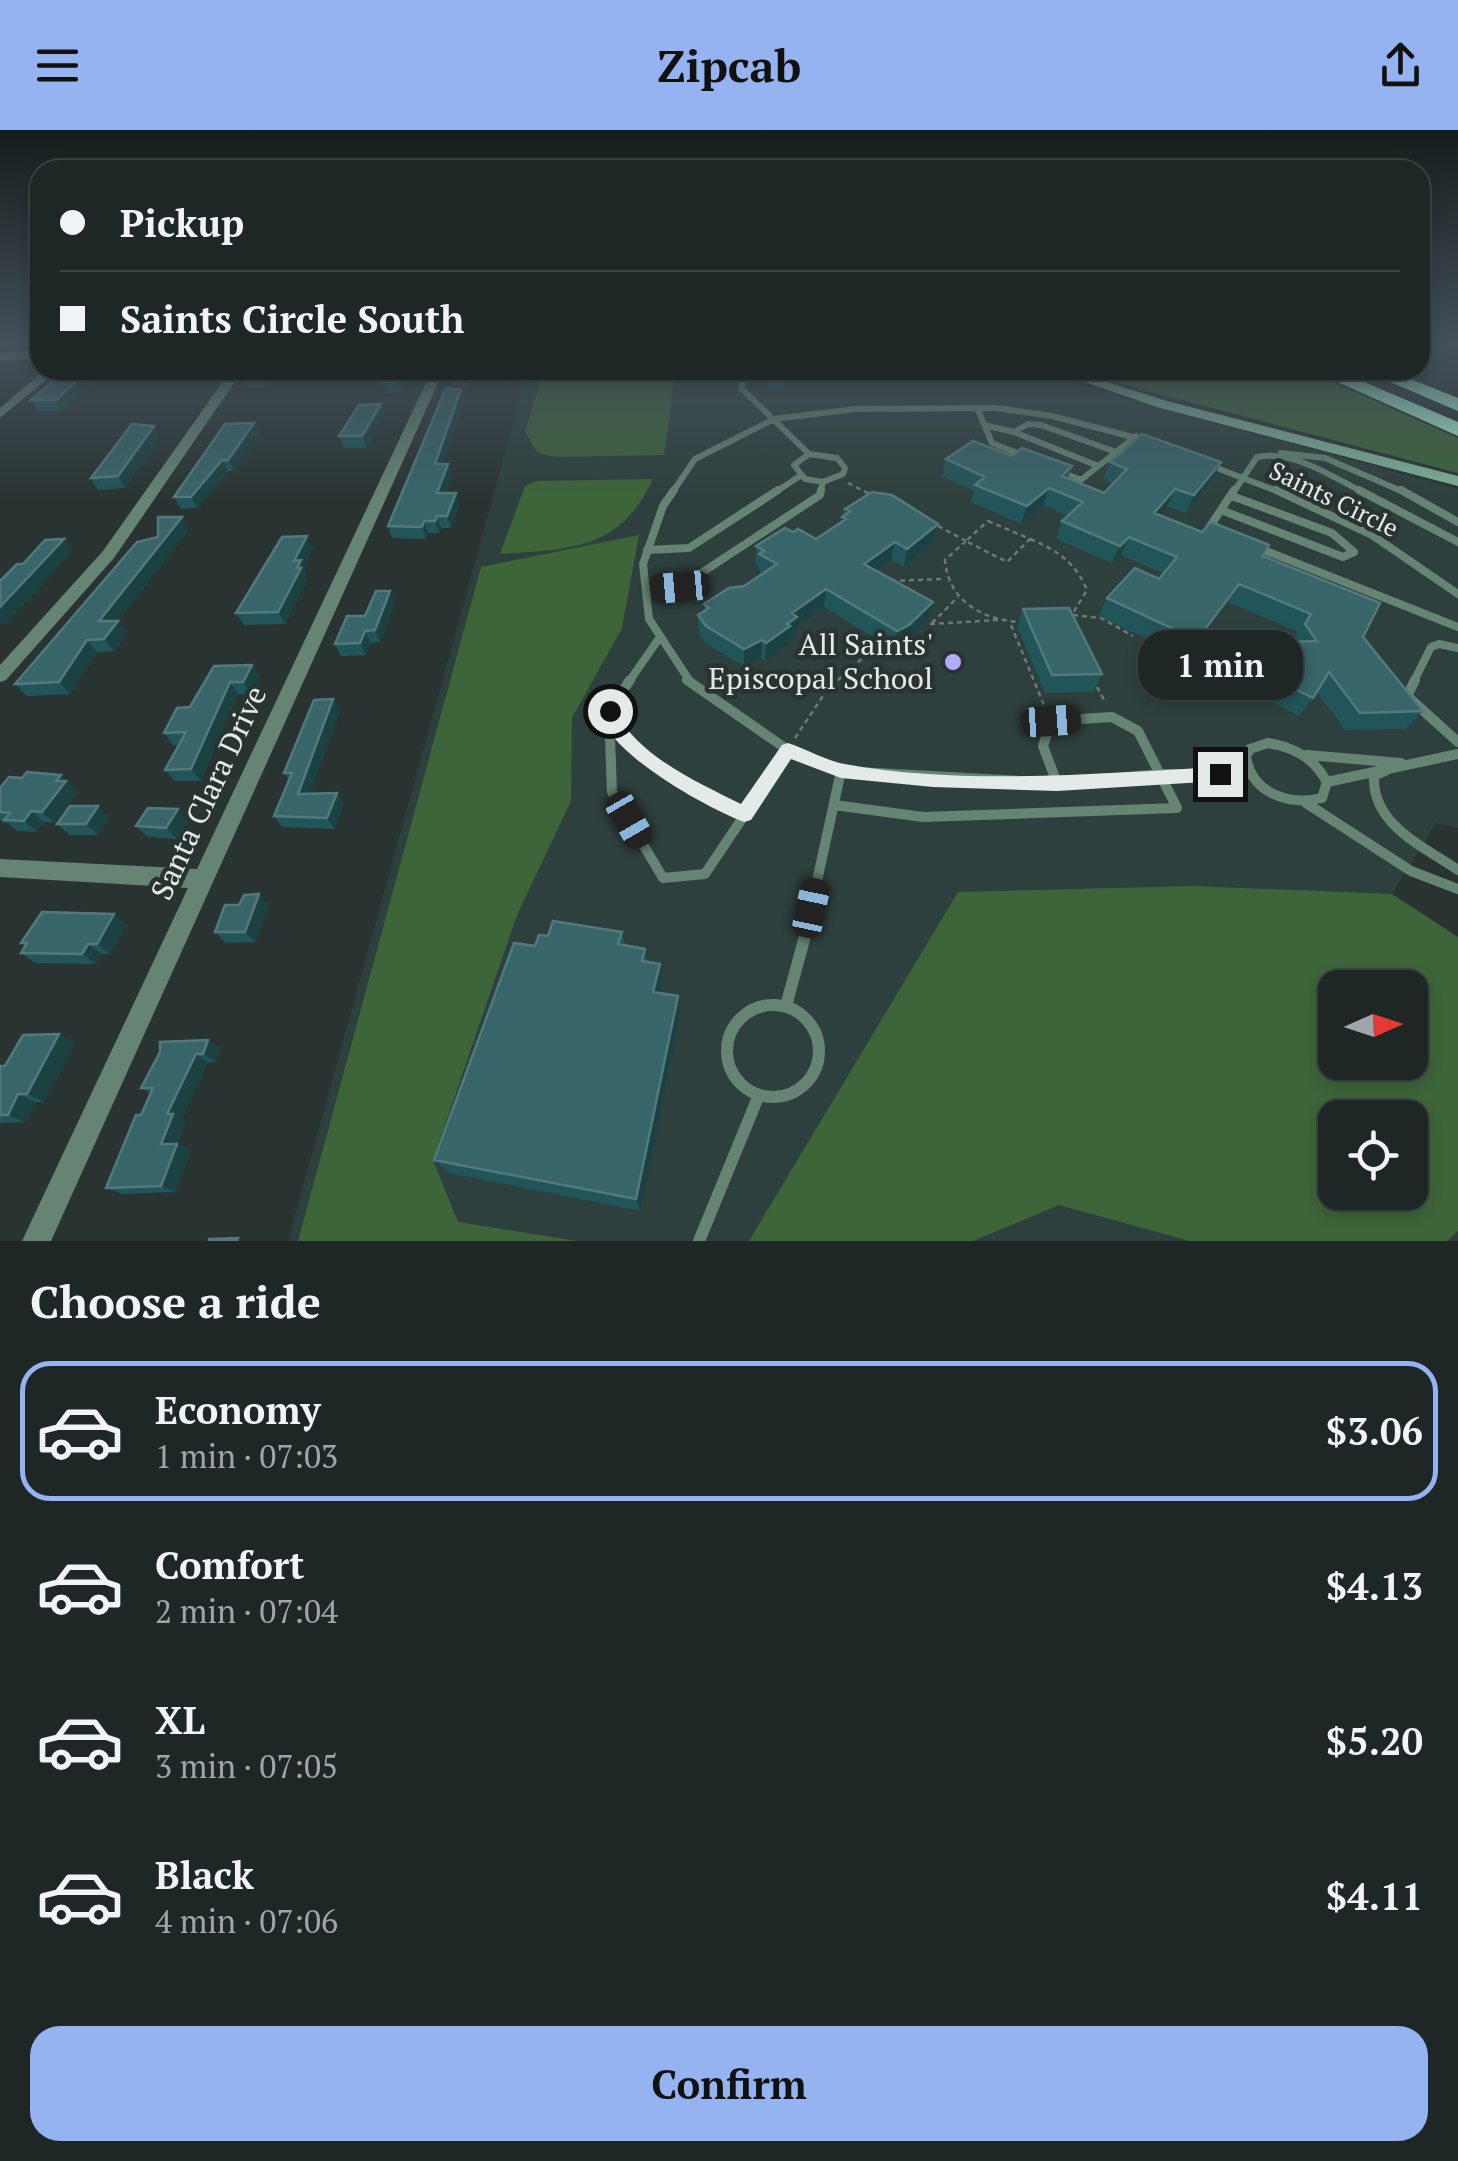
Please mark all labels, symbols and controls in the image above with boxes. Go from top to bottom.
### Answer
text: Zipcab [657,35,801,95]
icon: menu [30,38,85,93]
icon: share [1373,38,1428,93]
text: Pickup [120,198,244,248]
text: Saints Circle South [120,294,464,344]
street label: Saints Circle [1264,453,1404,544]
car [649,569,711,605]
place label: All Saints' Episcopal School [708,624,933,698]
callout: 1 min [1138,629,1302,699]
text: 1 min [1177,644,1264,686]
marker: All Saints' Episcopal School [942,651,964,673]
street label: Santa Clara Drive [141,679,275,906]
route start [588,689,633,734]
car [1020,704,1082,738]
route end [1198,752,1243,797]
car [601,787,657,853]
car [790,876,832,940]
north arrow [1318,970,1428,1080]
map controls [1318,970,1428,1210]
button: locate [1318,1100,1428,1210]
text: Choose a ride [30,1271,321,1331]
text: Economy [155,1385,321,1435]
icon: car [35,1386,125,1476]
text: $3.06 [1326,1406,1423,1456]
text: 1 min · 07:03 [155,1435,338,1477]
text: Comfort [155,1540,304,1590]
icon: car [35,1541,125,1631]
text: $4.13 [1326,1561,1423,1611]
text: 2 min · 07:04 [155,1590,338,1632]
text: XL [155,1695,205,1745]
icon: car [35,1696,125,1786]
text: $5.20 [1326,1716,1423,1766]
text: 3 min · 07:05 [155,1745,338,1787]
text: Black [155,1850,254,1900]
icon: car [35,1851,125,1941]
text: $4.11 [1326,1871,1423,1921]
text: 4 min · 07:06 [155,1900,338,1942]
button: Confirm [30,2026,1428,2141]

